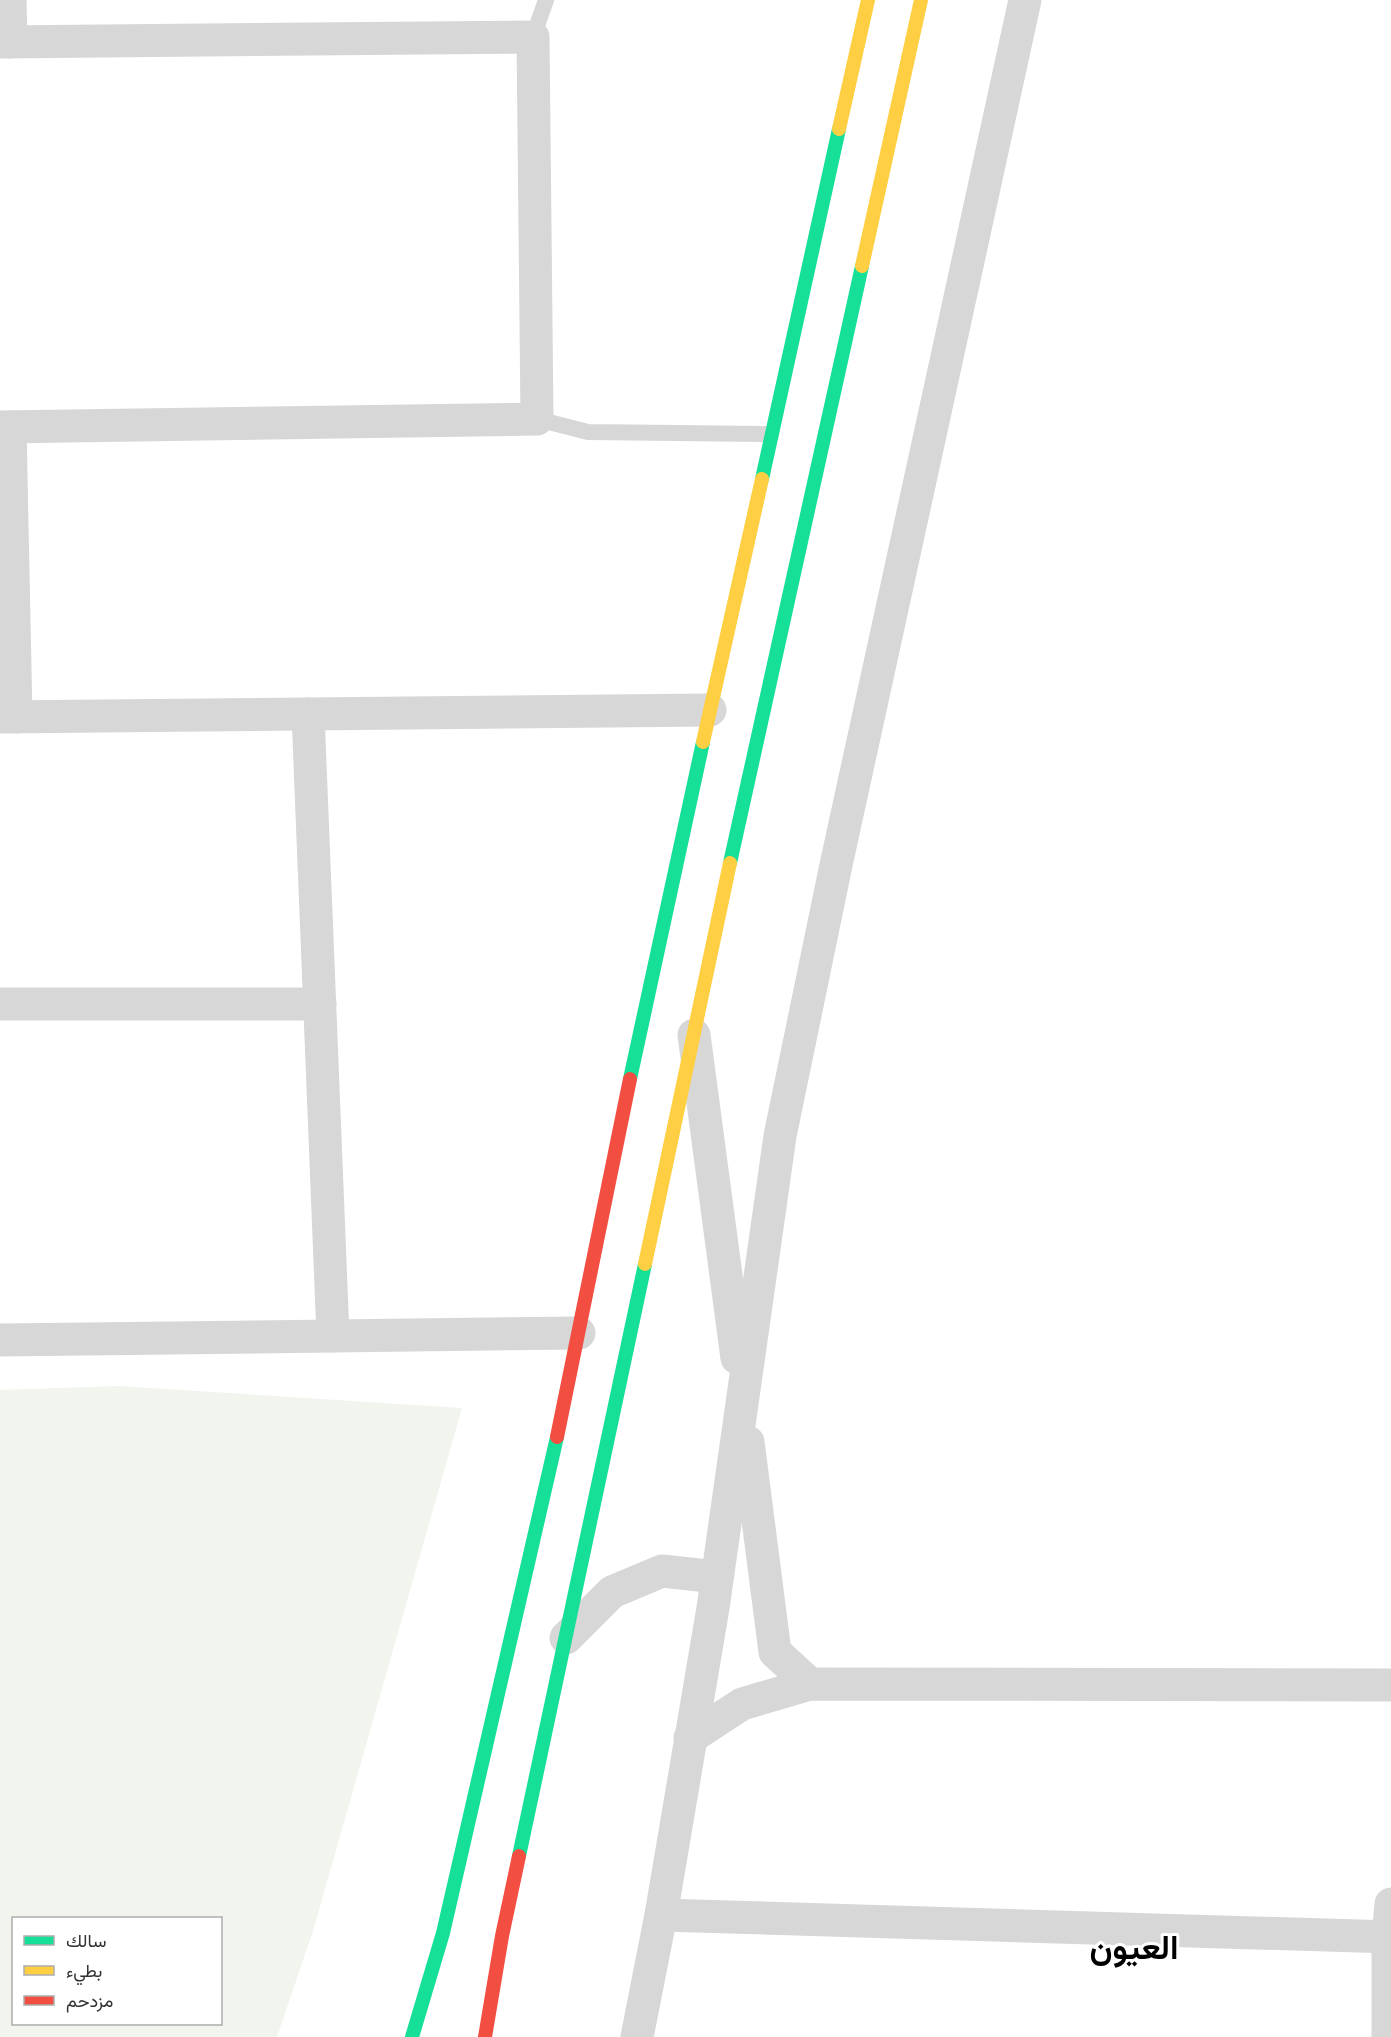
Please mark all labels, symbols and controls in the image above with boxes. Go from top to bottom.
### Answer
legend [12,1917,222,2025]
district label: العيون [1089,1924,1179,1969]
text: سالك [66,1928,106,1952]
text: بطيء [66,1958,102,1986]
text: مزدحم [66,1988,113,2013]

